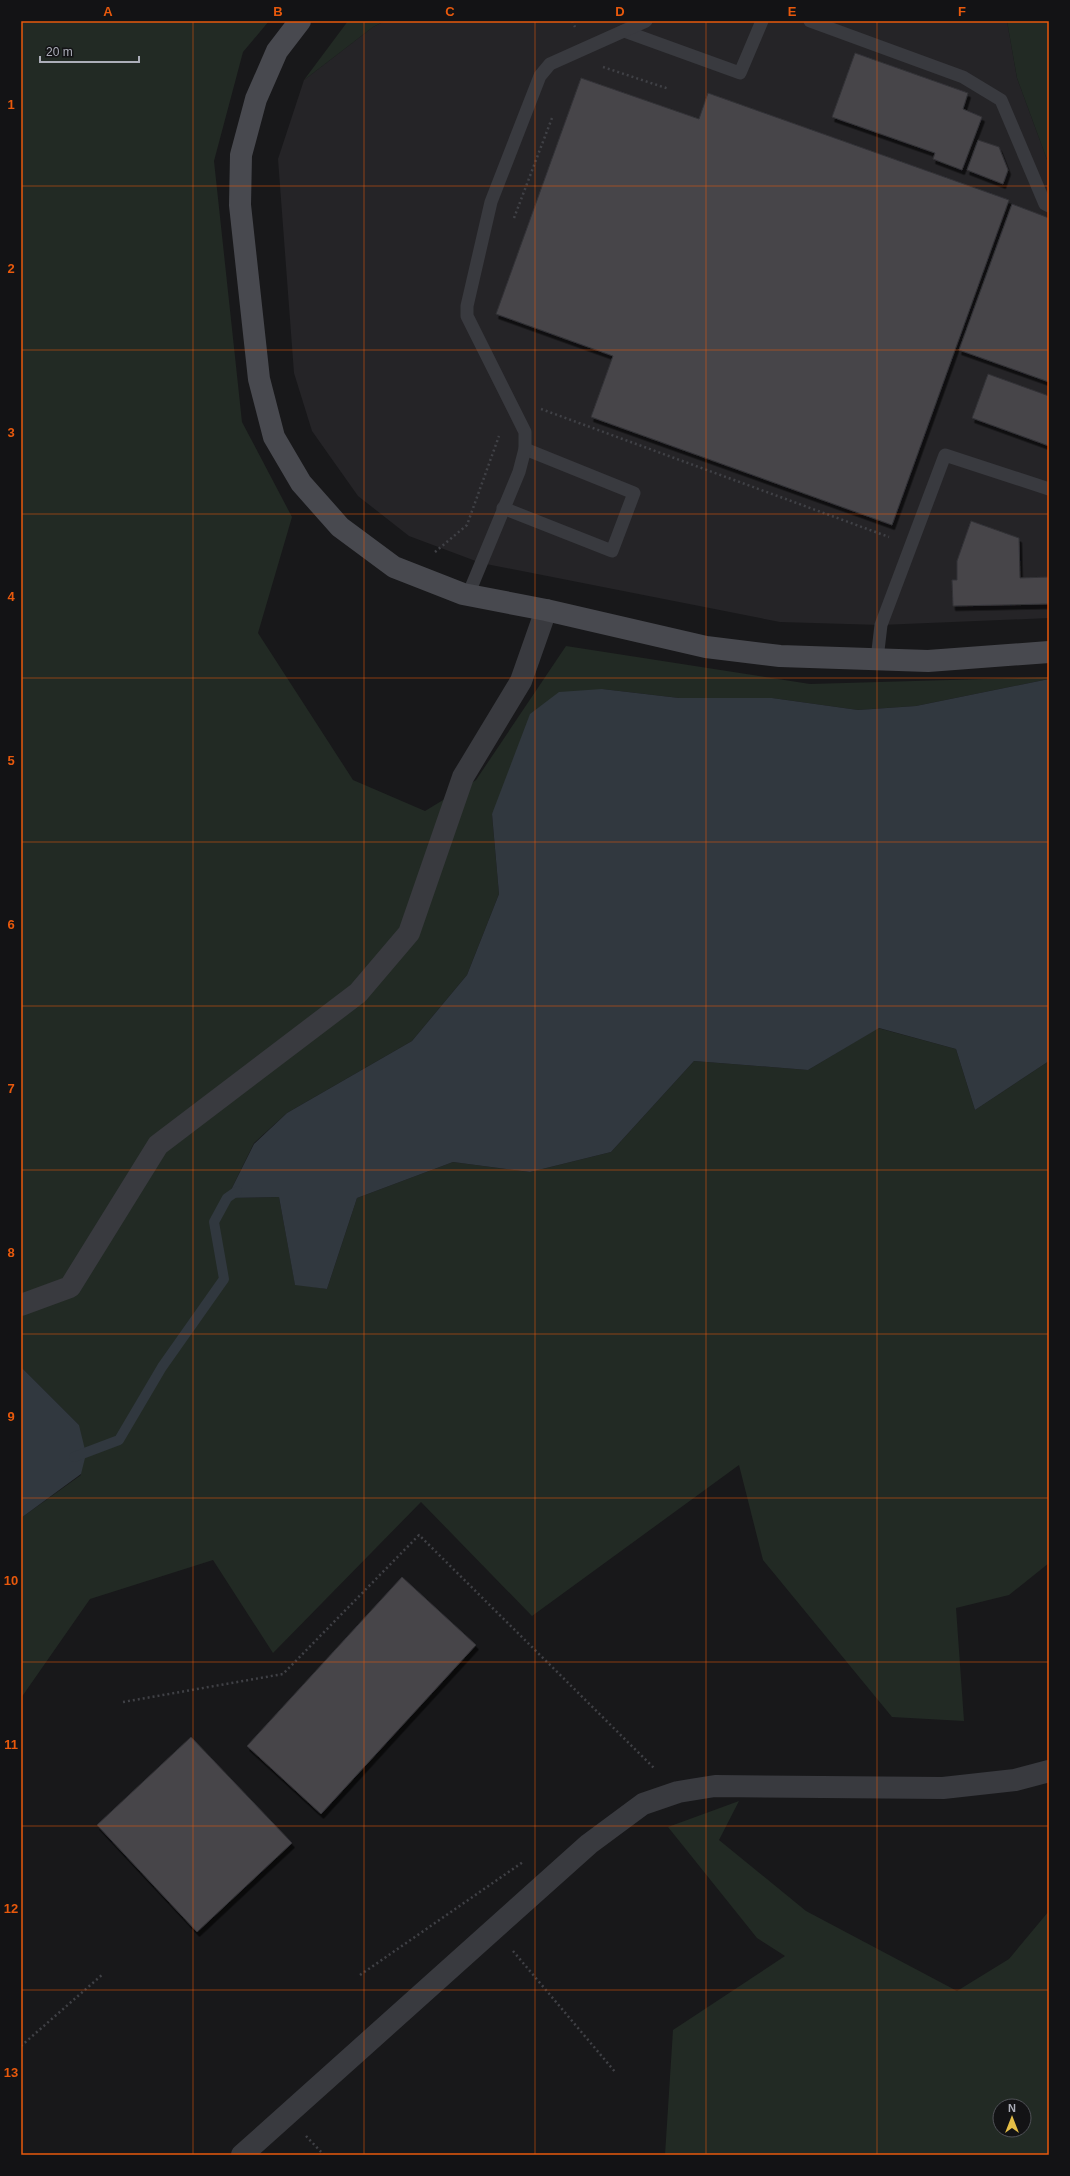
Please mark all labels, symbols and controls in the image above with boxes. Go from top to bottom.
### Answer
text: A [103,4,113,19]
text: B [273,4,283,19]
text: C [445,4,455,19]
text: D [615,4,625,19]
text: E [788,4,797,19]
text: F [958,4,966,19]
scale bar [40,38,139,64]
text: 20 m [46,45,73,59]
text: 1 [7,97,15,112]
text: 2 [7,261,15,276]
text: 3 [7,425,15,440]
text: 4 [7,589,15,604]
text: 5 [7,753,15,768]
text: 6 [7,917,15,932]
text: 7 [7,1081,15,1096]
text: 8 [7,1245,15,1260]
text: 9 [7,1409,15,1424]
text: 10 [4,1573,18,1588]
text: 11 [4,1737,18,1752]
text: 12 [4,1901,18,1916]
text: 13 [4,2065,18,2080]
north arrow [992,2098,1032,2138]
text: N [1008,2102,1016,2114]

